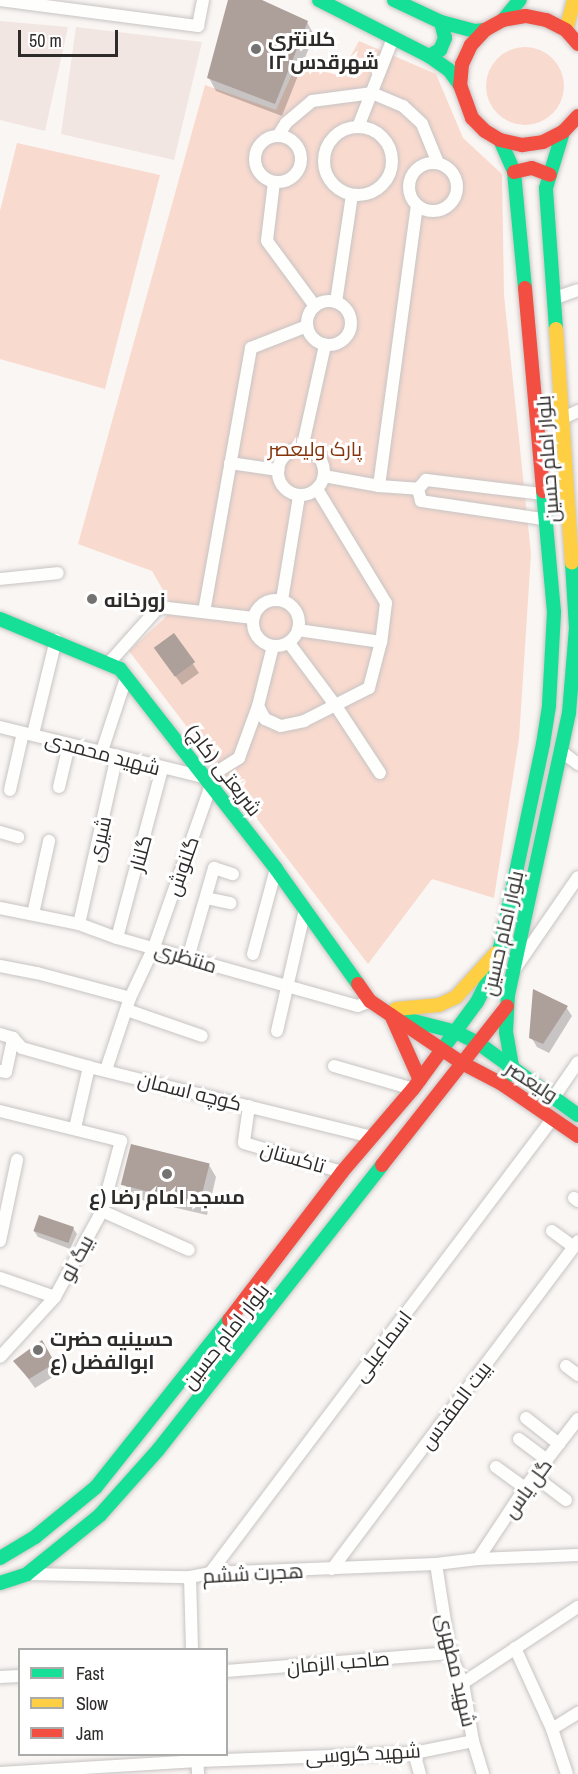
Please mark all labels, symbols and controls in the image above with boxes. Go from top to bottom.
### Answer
scale bar [21,18,122,56]
place label: کلانتری ۱۲ شهرقدس [268,26,379,73]
text: 50 m [29,28,62,53]
marker: کلانتری ۱۲ شهرقدس [249,42,263,56]
street label: بلوار امام حسین [531,395,563,523]
park label: پارک ولیعصر [268,436,362,460]
place label: زورخانه [104,587,165,611]
marker: زورخانه [85,592,99,606]
street label: شریعتی (کاج) [181,720,267,820]
street label: شهید محمدی [43,726,163,780]
street label: شیری [82,814,116,864]
street label: گلنار [124,832,156,874]
street label: گلنوش [161,833,203,899]
street label: بلوار امام حسین [476,868,528,998]
street label: منتظری [152,936,220,978]
street label: ولیعصر [501,1055,563,1107]
street label: کوچه اسمان [136,1067,244,1115]
street label: تاکستان [258,1136,328,1178]
marker: مسجد امام رضا (ع [160,1167,174,1181]
place label: مسجد امام رضا (ع [89,1184,245,1208]
street label: بیگ لو [54,1231,98,1285]
street label: بلوار امام حسین [176,1278,274,1394]
street label: اسماعیلی [347,1306,417,1386]
place label: حسینیه حضرت ابوالفضل (ع [50,1326,173,1373]
marker: حسینیه حضرت ابوالفضل (ع [31,1343,45,1357]
street label: بیت المقدس [414,1356,496,1454]
street label: گل یاس [497,1454,557,1522]
street label: هجرت ششم [202,1558,304,1588]
street label: شهید مطهری [432,1611,482,1729]
street label: صاحب الزمان [286,1646,390,1678]
legend [18,1648,228,1756]
text: Fast [76,1661,104,1686]
text: Slow [76,1691,108,1716]
text: Jam [76,1721,104,1746]
street label: شهید گروسی [305,1738,421,1768]

